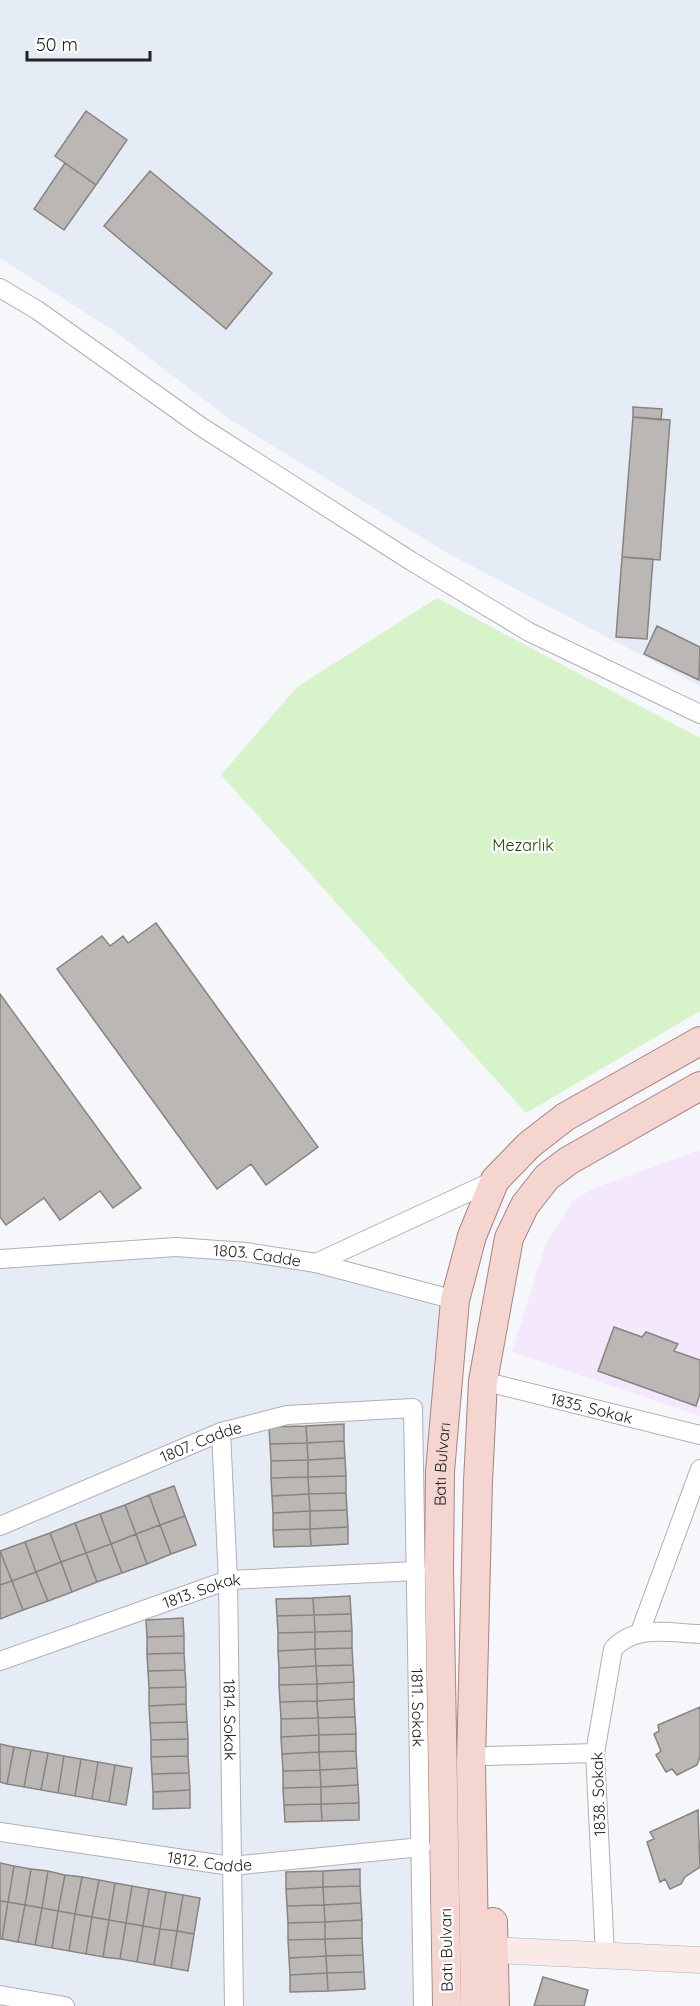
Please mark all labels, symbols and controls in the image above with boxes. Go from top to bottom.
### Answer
scale bar [27,24,150,62]
text: 50 m [36,33,78,56]
park label: Mezarlık [492,835,554,855]
street label: 1803. Cadde [213,1240,302,1271]
street label: 1835. Sokak [549,1388,635,1428]
street label: 1807. Cadde [157,1417,244,1467]
street label: Batı Bulvarı [430,1421,454,1506]
street label: 1813. Sokak [160,1569,241,1612]
street label: 1811. Sokak [407,1668,429,1747]
street label: 1814. Sokak [219,1679,241,1761]
street label: 1838. Sokak [587,1752,609,1836]
street label: 1812. Cadde [166,1847,253,1876]
street label: Batı Bulvarı [435,1908,457,1992]

